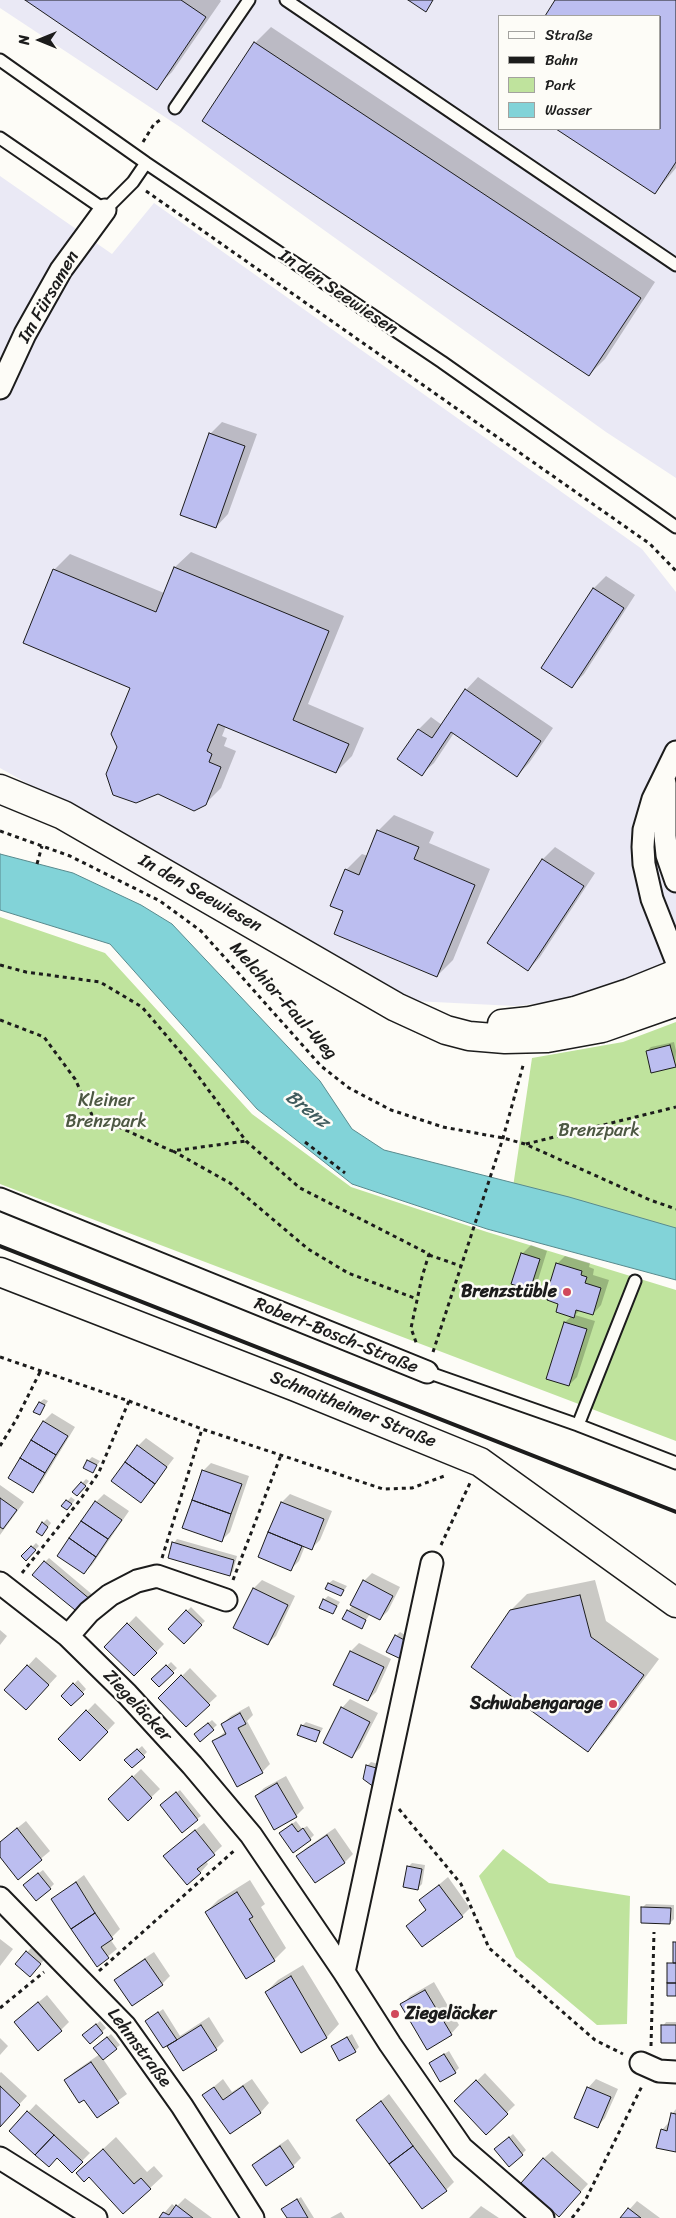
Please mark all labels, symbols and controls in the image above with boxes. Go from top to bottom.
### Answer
north arrow [15,15,65,65]
legend [498,15,661,130]
text: Straße [545,22,593,48]
text: N [12,35,37,45]
text: Bahn [545,47,578,73]
text: Park [545,72,576,98]
text: Wasser [545,97,592,123]
street label: In den Seewiesen [275,245,401,341]
street label: Im Fürsamen [14,247,84,347]
street label: In den Seewiesen [135,850,265,938]
street label: Melchior-Faul-Weg [224,938,342,1064]
water label: Brenz [281,1086,333,1134]
park label: Kleiner Brenzpark [65,1090,147,1132]
park label: Brenzpark [558,1120,640,1142]
place label: Brenzstüble [461,1281,557,1303]
marker: Brenzstüble [561,1286,573,1298]
street label: Robert-Bosch-Straße [251,1293,421,1379]
street label: Schnaitheimer Straße [267,1367,439,1453]
street label: Ziegeläcker [98,1665,176,1747]
place label: Schwabengarage [470,1693,603,1715]
marker: Schwabengarage [607,1698,619,1710]
place label: Ziegeläcker [405,2003,496,2025]
street label: Lehmstraße [102,2004,176,2092]
marker: Ziegeläcker [389,2008,401,2020]

